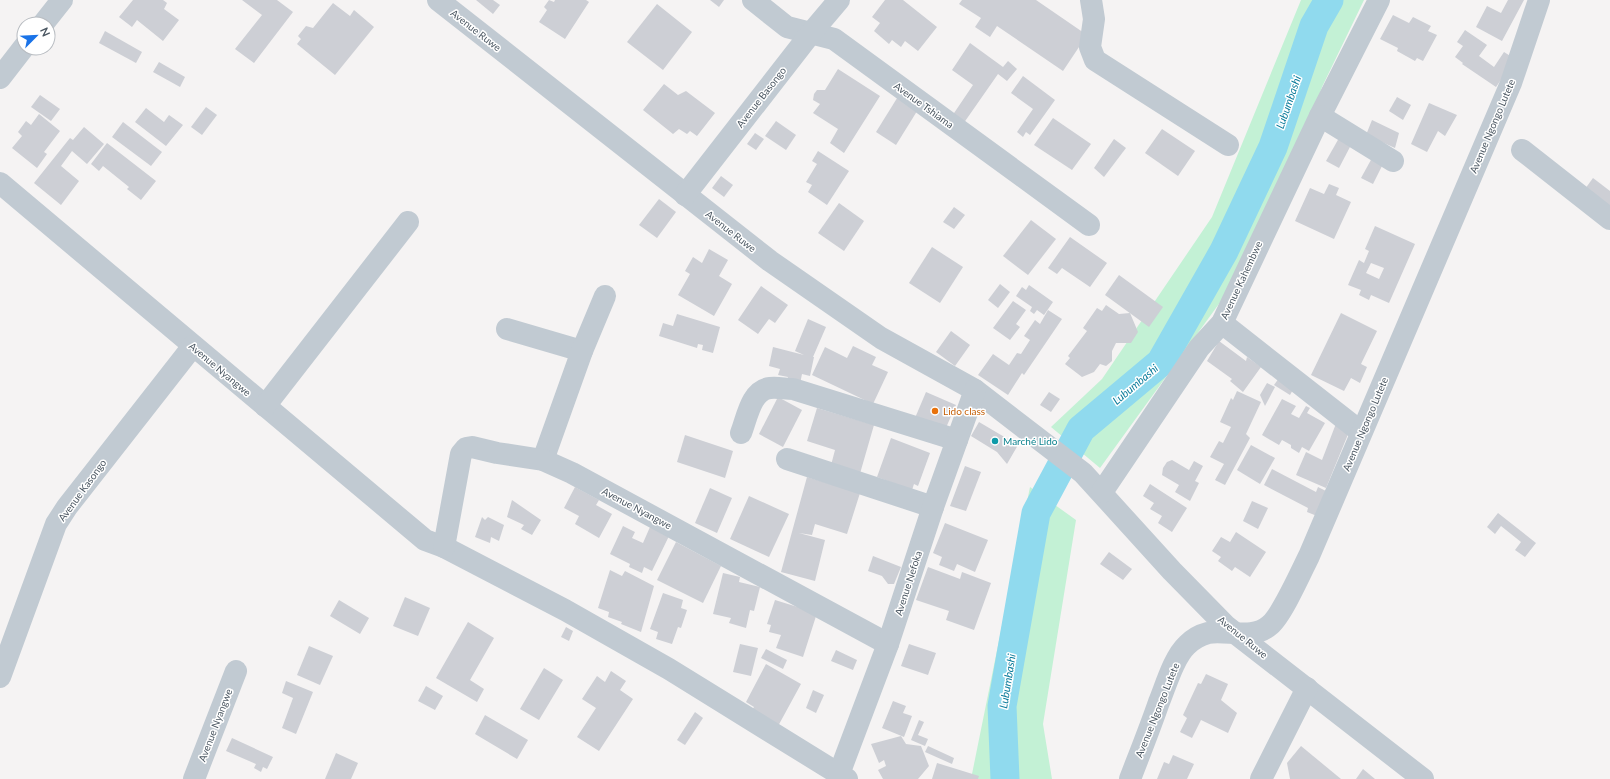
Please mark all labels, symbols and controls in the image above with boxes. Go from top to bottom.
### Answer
street label: Avenue Ruwe [449,7,503,53]
north arrow [16,16,56,56]
text: N [38,25,53,38]
street label: Avenue Basongo [734,64,789,130]
water label: Lubumbashi [1273,73,1303,130]
street label: Avenue Ngongo Lutete [1467,77,1517,175]
street label: Avenue Tshiama [892,79,956,131]
street label: Avenue Ruwe [704,208,758,254]
street label: Avenue Kahembwe [1218,239,1264,321]
street label: Avenue Nyangwe [187,340,253,398]
water label: Lubumbashi [1110,361,1161,407]
street label: Avenue Ngongo Lutete [1340,375,1390,473]
place label: Lido class [943,405,985,417]
marker: Lido class [930,406,940,416]
place label: Marché Lido [1003,435,1058,447]
marker: Marché Lido [990,436,1000,446]
street label: Avenue Kasongo [56,456,109,523]
street label: Avenue Nyangwe [600,485,674,531]
street label: Avenue Nefoka [892,549,924,617]
street label: Avenue Ruwe [1216,613,1270,661]
water label: Lubumbashi [996,652,1018,709]
street label: Avenue Ngongo Lutete [1133,661,1181,759]
street label: Avenue Nyangwe [196,687,234,763]

